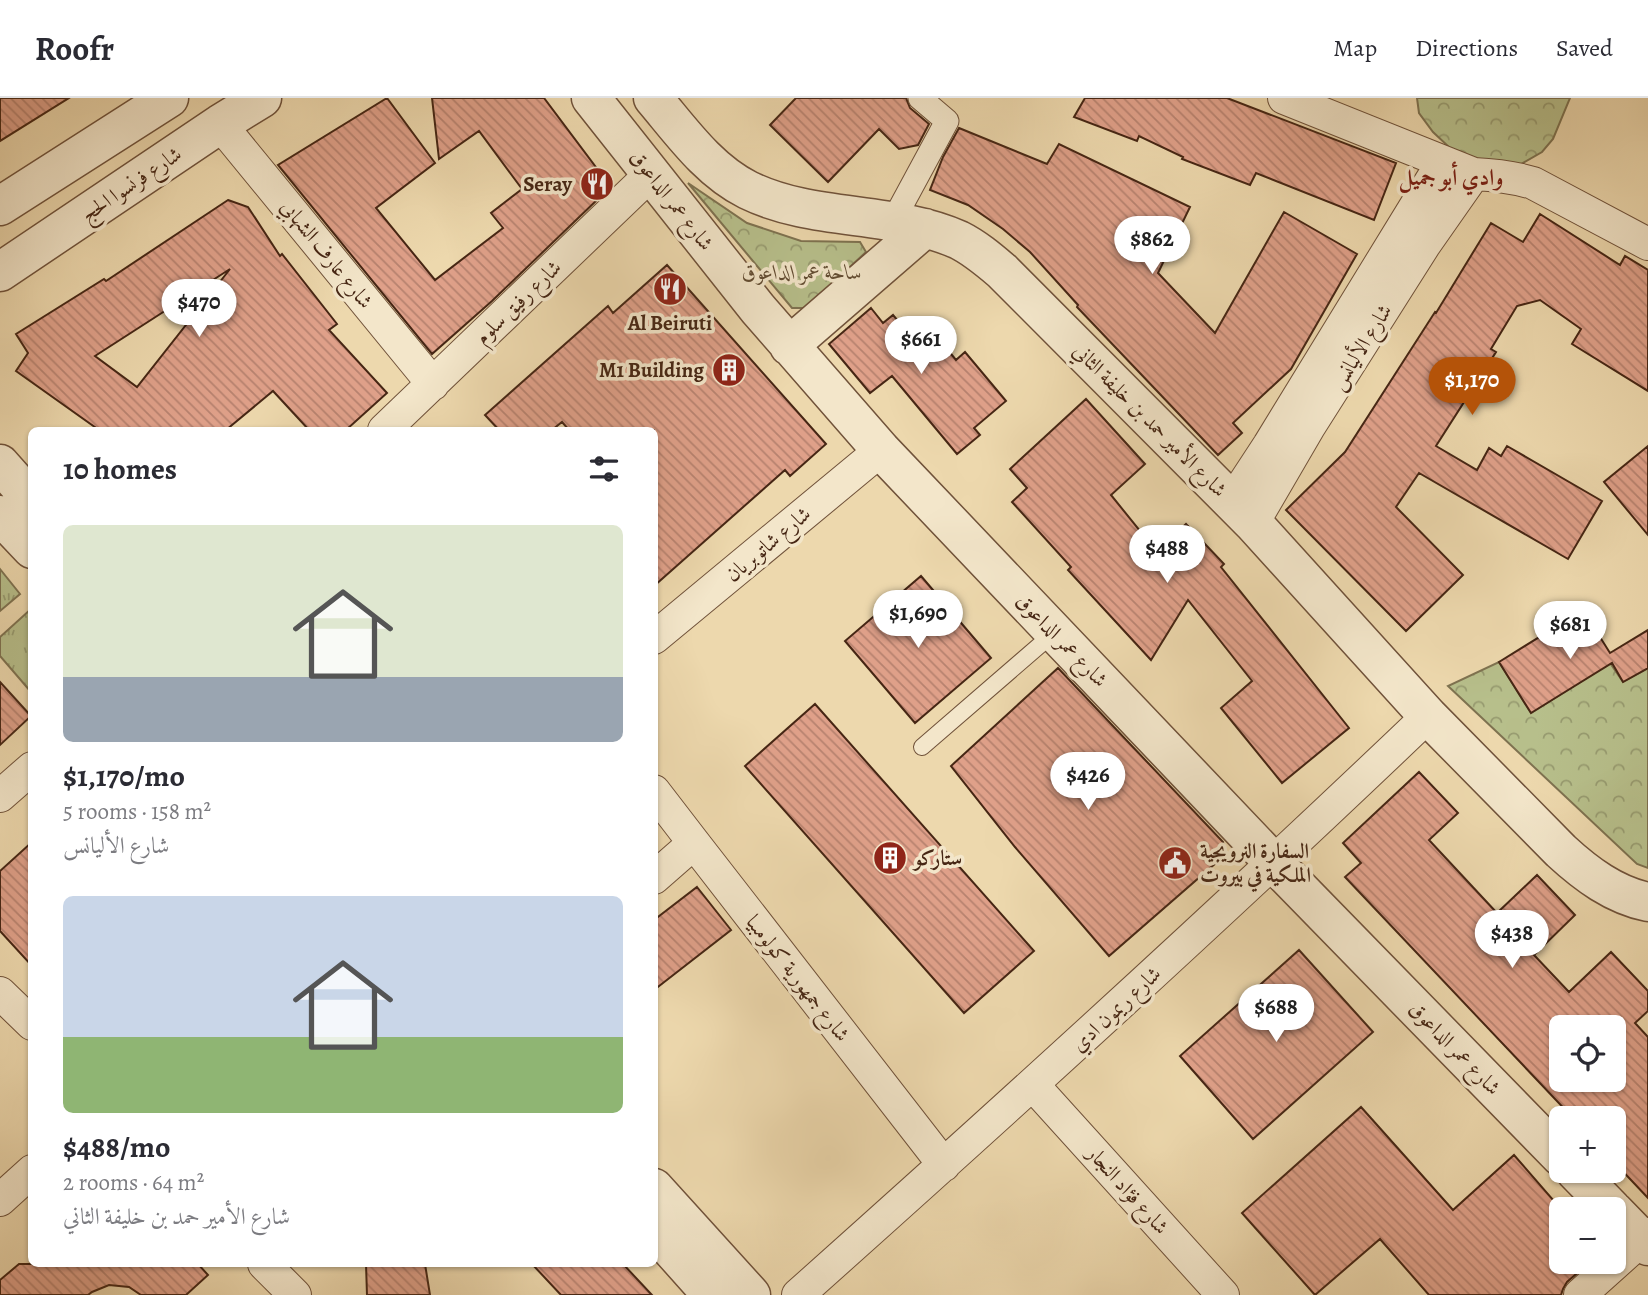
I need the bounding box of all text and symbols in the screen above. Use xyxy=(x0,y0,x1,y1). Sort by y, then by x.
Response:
text: Roofr xyxy=(35,26,114,71)
text: Map xyxy=(1333,32,1377,64)
text: Directions xyxy=(1415,32,1518,64)
text: Saved xyxy=(1556,32,1613,64)
street label: شارع فرنسوا الحج xyxy=(75,140,190,232)
street label: شارع عمر الداعوق xyxy=(621,144,720,259)
district label: وادي أبو جميل xyxy=(1398,161,1504,196)
restaurant icon: Seray xyxy=(578,165,616,203)
place label: Seray xyxy=(523,170,573,198)
street label: شارع عارف الشهابي xyxy=(271,194,380,317)
pin: $862 xyxy=(1111,216,1193,276)
text: $862 xyxy=(1130,223,1174,254)
street label: شارع رفيق سلوم xyxy=(468,253,570,353)
park label: ساحة عمر الداعوق xyxy=(742,258,862,286)
restaurant icon: Al Beiruti xyxy=(651,270,689,308)
pin: $470 xyxy=(158,280,240,339)
text: $470 xyxy=(178,286,220,317)
street label: شارع الأليانس xyxy=(1323,298,1402,398)
place label: Al Beiruti xyxy=(627,309,712,337)
pin: $661 xyxy=(880,316,962,376)
text: $661 xyxy=(901,323,941,354)
street label: شارع الأمير حمد بن خليفة الثاني xyxy=(1064,336,1234,506)
building icon: M1 Building xyxy=(710,351,748,389)
place label: M1 Building xyxy=(599,356,704,384)
pin: $1,170 xyxy=(1415,358,1529,417)
text: $1,170 xyxy=(1445,364,1499,395)
text: 10 homes xyxy=(63,449,177,489)
icon: filters xyxy=(585,450,623,488)
street label: شارع شاتوبريان xyxy=(719,500,819,591)
pin: $488 xyxy=(1126,526,1208,585)
text: $488 xyxy=(1145,532,1189,563)
icon: home xyxy=(280,571,406,697)
street label: شارع عمر الداعوق xyxy=(1007,587,1114,696)
pin: $1,690 xyxy=(861,590,975,650)
text: $1,690 xyxy=(889,597,947,628)
pin: $681 xyxy=(1529,602,1611,661)
text: $681 xyxy=(1550,608,1590,639)
pin: $426 xyxy=(1047,752,1129,812)
text: $1,170/mo xyxy=(63,756,185,796)
text: $426 xyxy=(1066,759,1110,790)
text: 5 rooms · 158 m² xyxy=(63,796,211,827)
text: شارع الأليانس xyxy=(63,830,169,861)
place label: السفارة النرويجية الملكية في بيروت xyxy=(1200,837,1311,893)
building icon: ستاركو xyxy=(871,839,909,877)
place label: ستاركو xyxy=(912,844,962,872)
public building icon: السفارة النرويجية الملكية في بيروت xyxy=(1156,844,1194,882)
street label: شارع جمهورية كولومبيا xyxy=(737,909,856,1050)
pin: $438 xyxy=(1471,910,1553,970)
text: $438 xyxy=(1491,917,1533,948)
icon: home xyxy=(280,942,406,1068)
street label: شارع ريمون ادي xyxy=(1065,960,1170,1061)
pin: $688 xyxy=(1235,984,1317,1044)
text: $688 xyxy=(1254,991,1298,1022)
street label: شارع عمر الداعوق xyxy=(1400,995,1507,1104)
map controls xyxy=(1549,1015,1626,1274)
button: locate xyxy=(1549,1015,1626,1092)
button: + xyxy=(1549,1106,1626,1183)
text: $488/mo xyxy=(63,1127,170,1167)
street label: شارع فؤاد النجار xyxy=(1076,1138,1175,1243)
text: 2 rooms · 64 m² xyxy=(63,1167,204,1198)
button: − xyxy=(1549,1197,1626,1274)
text: شارع الأمير حمد بن خليفة الثاني xyxy=(63,1201,290,1232)

